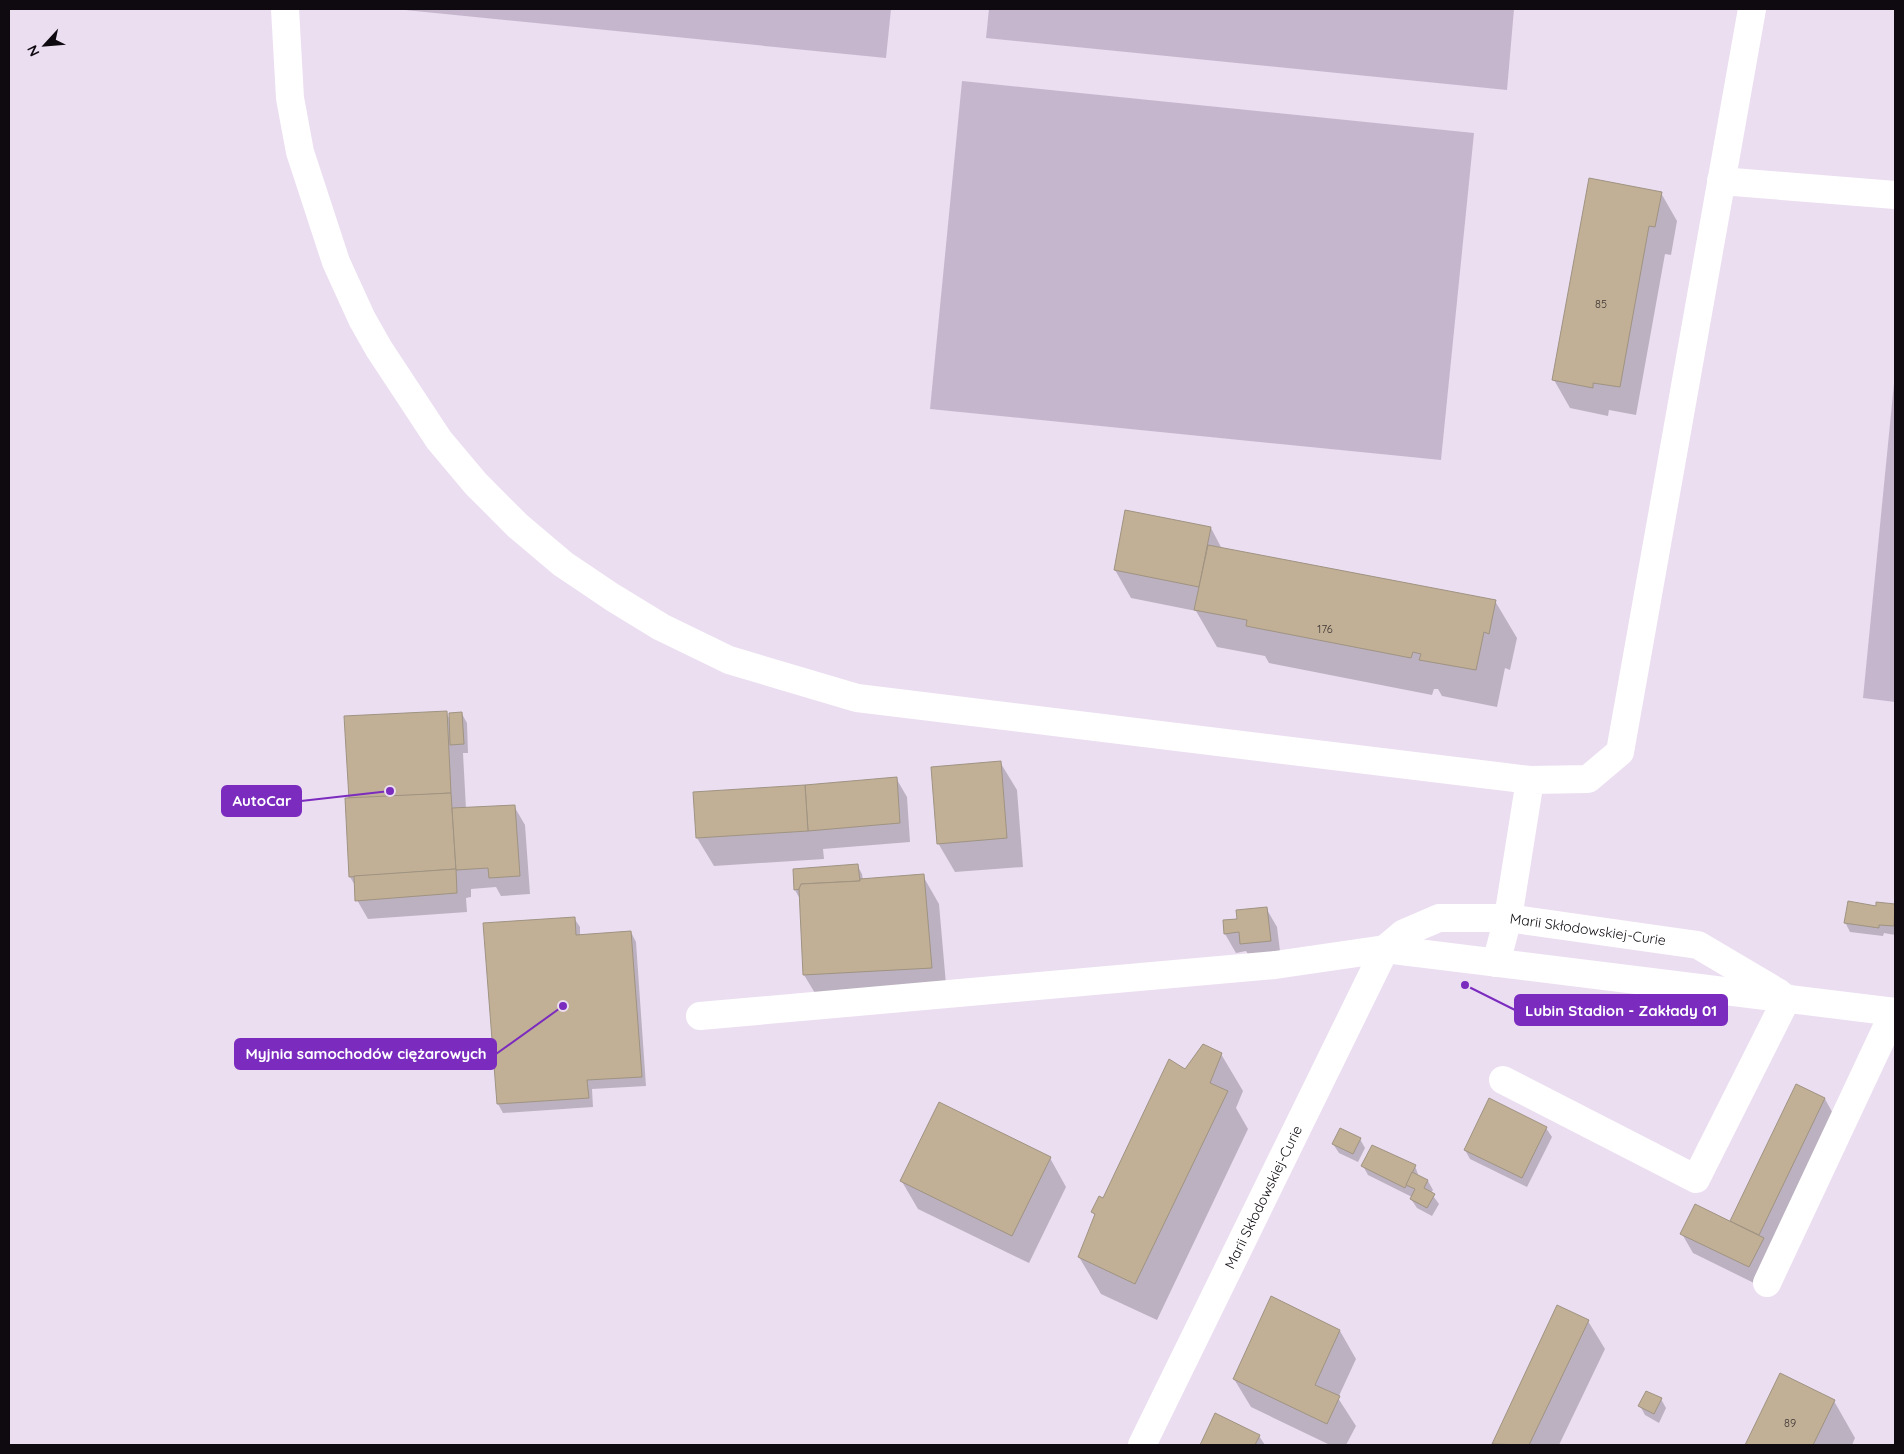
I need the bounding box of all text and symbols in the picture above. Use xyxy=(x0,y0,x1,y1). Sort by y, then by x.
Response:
north arrow xyxy=(20,20,70,70)
text: N xyxy=(23,42,44,59)
house number: 85 xyxy=(1595,297,1607,311)
house number: 176 xyxy=(1317,622,1333,636)
callout: AutoCar xyxy=(222,786,301,816)
text: AutoCar xyxy=(233,791,292,810)
street label: Marii Skłodowskiej-Curie xyxy=(1509,909,1667,949)
callout: Lubin Stadion - Zakłady 01 xyxy=(1515,995,1727,1025)
text: Lubin Stadion - Zakłady 01 xyxy=(1525,1001,1717,1020)
callout: Myjnia samochodów ciężarowych xyxy=(235,1039,496,1069)
text: Myjnia samochodów ciężarowych xyxy=(246,1044,486,1063)
street label: Marii Skłodowskiej-Curie xyxy=(1221,1122,1306,1272)
house number: 89 xyxy=(1784,1416,1796,1430)

